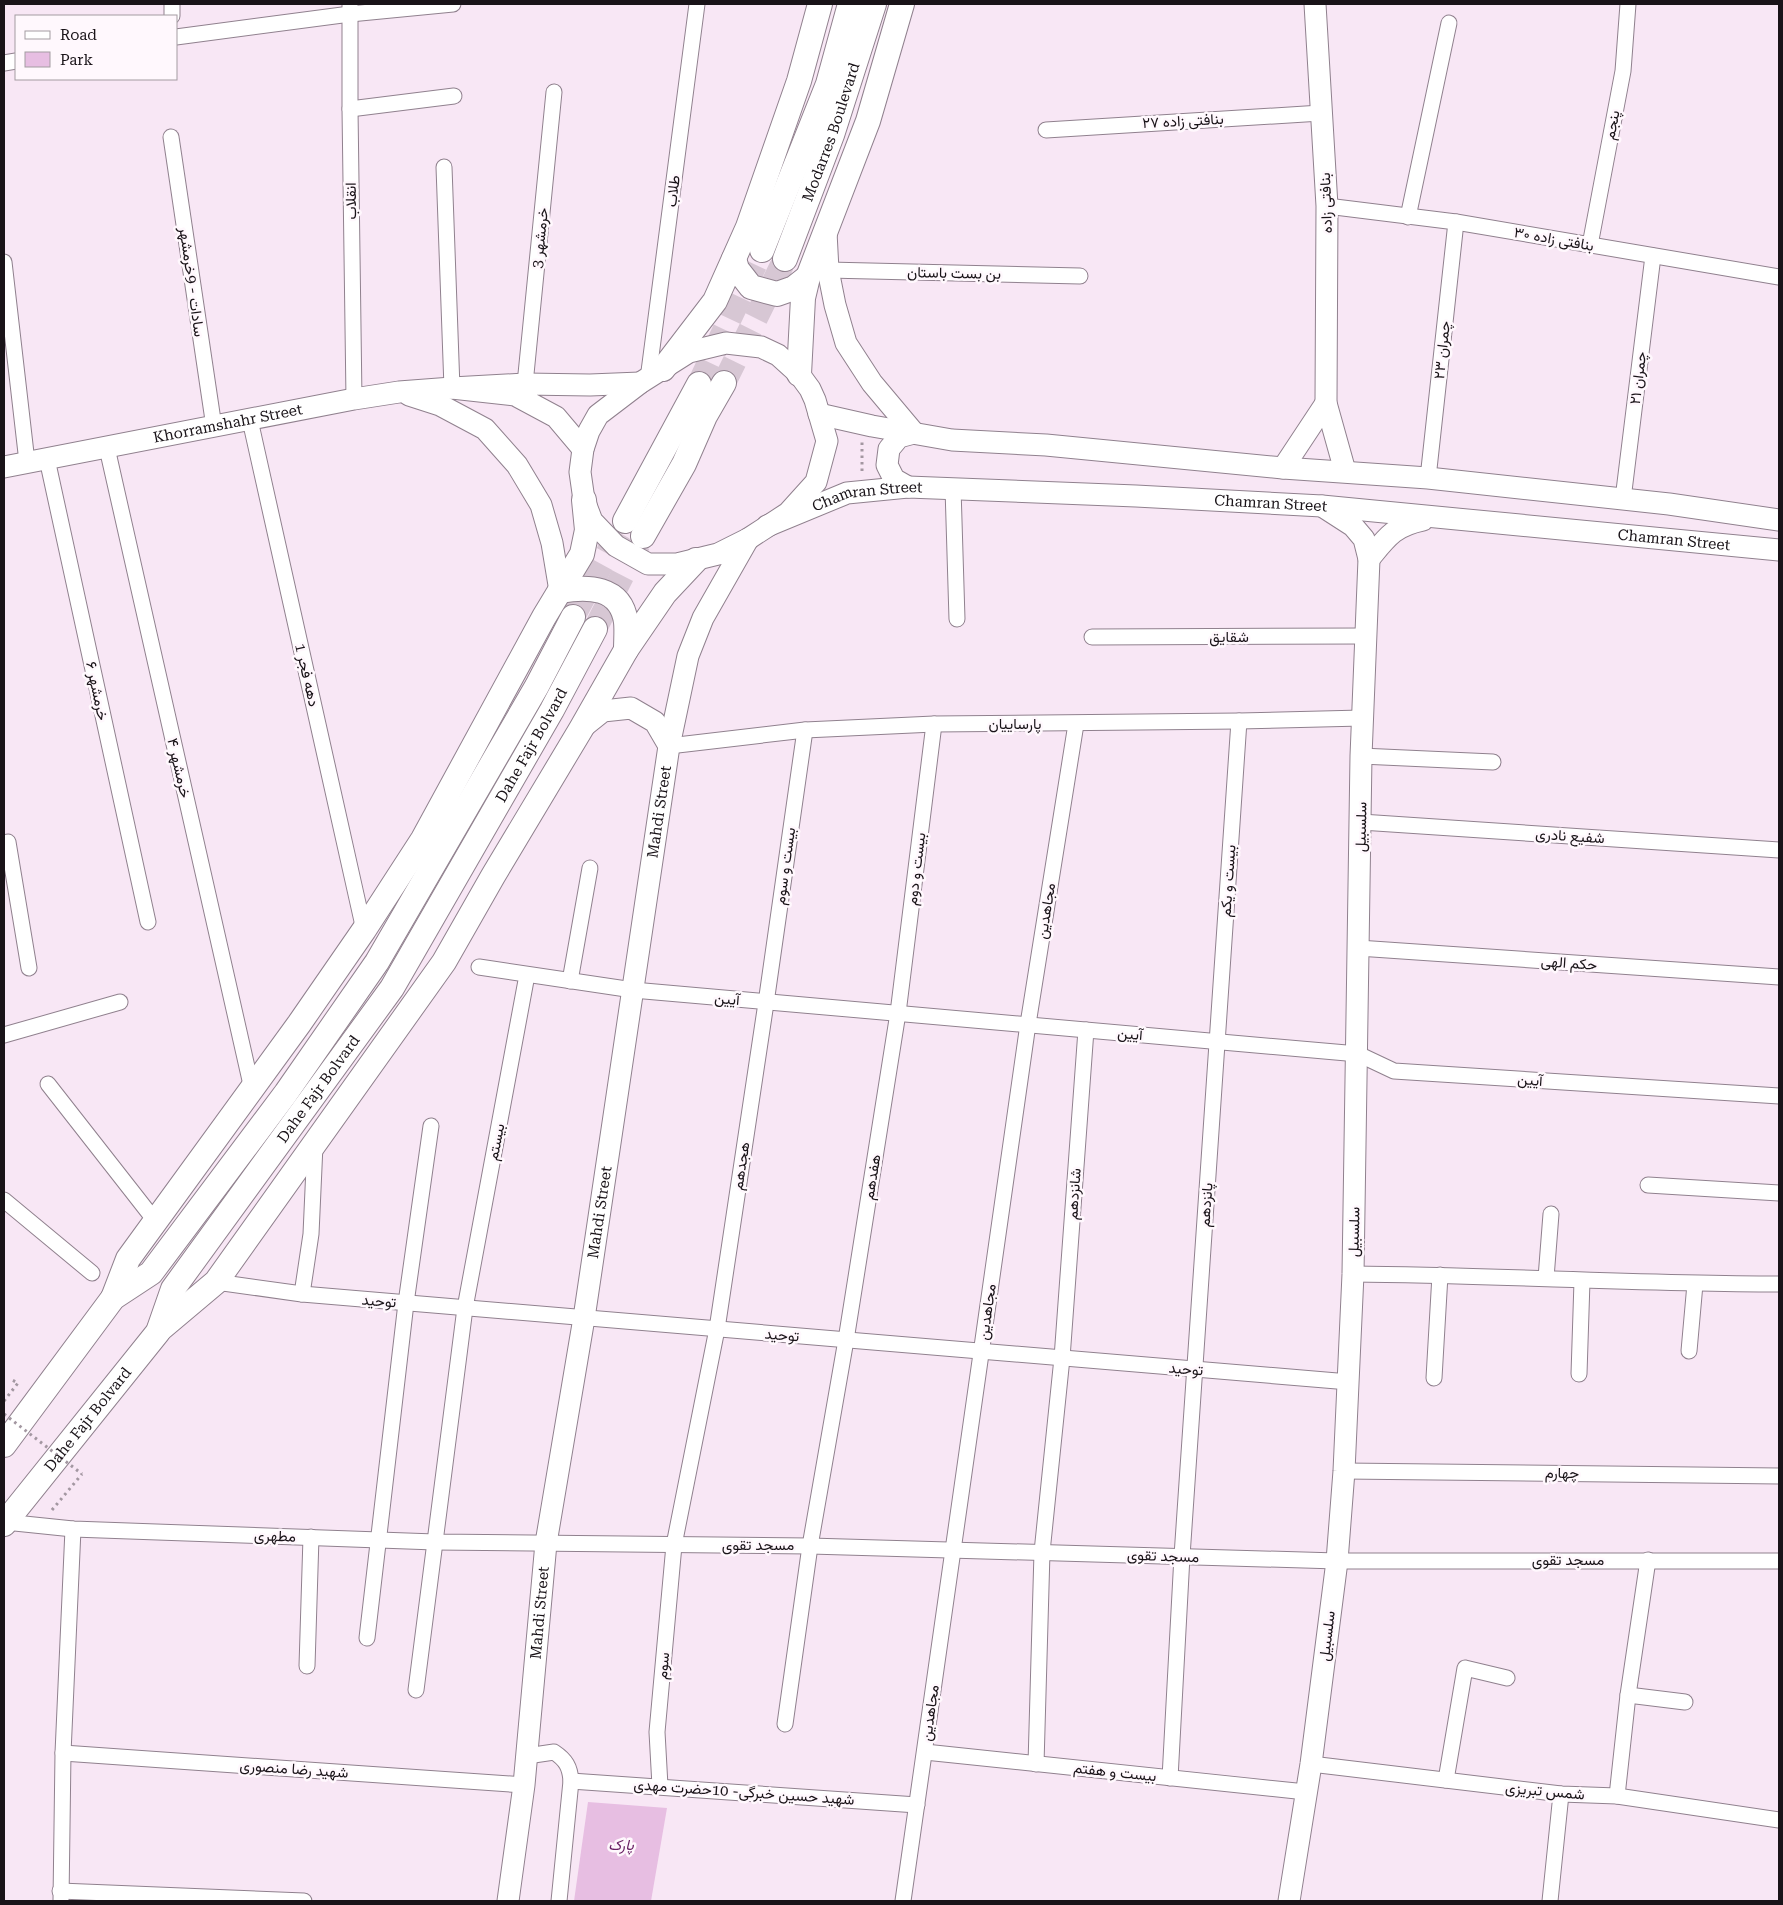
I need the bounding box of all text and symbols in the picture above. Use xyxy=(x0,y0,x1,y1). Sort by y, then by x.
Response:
legend xyxy=(15,15,178,80)
text: Road xyxy=(60,26,97,44)
text: Park xyxy=(60,51,94,69)
street label: Modarres Boulevard xyxy=(799,60,864,204)
street label: پنجم xyxy=(1600,109,1625,141)
street label: بنافتی زاده ۲۷ xyxy=(1142,110,1224,133)
street label: بنافتی زاده xyxy=(1316,172,1337,234)
street label: طلاب xyxy=(662,174,684,208)
street label: انقلاب xyxy=(342,182,360,220)
street label: خرمشهر 3 xyxy=(528,207,552,269)
street label: بنافتی زاده ۳۰ xyxy=(1512,223,1595,256)
street label: سادات - 9خرمشهر xyxy=(175,225,209,338)
street label: بن بست باستان xyxy=(907,263,1001,284)
street label: چمران ۲۳ xyxy=(1430,320,1455,380)
street label: چمران ۲۱ xyxy=(1626,351,1651,406)
street label: Khorramshahr Street xyxy=(152,400,304,447)
street label: Chamran Street xyxy=(809,478,923,515)
street label: Chamran Street xyxy=(1214,491,1328,515)
street label: Chamran Street xyxy=(1617,526,1732,554)
street label: شقایق xyxy=(1209,628,1249,647)
street label: دهه فجر 1 xyxy=(291,642,323,708)
street label: خرمشهر ۶ xyxy=(82,660,112,722)
street label: Dahe Fajr Bolvard xyxy=(492,685,571,805)
street label: پارساییان xyxy=(988,715,1042,734)
street label: خرمشهر ۴ xyxy=(163,736,195,800)
street label: Mahdi Street xyxy=(643,764,675,859)
street label: سلسبیل xyxy=(1352,801,1370,852)
street label: شفیع نادری xyxy=(1535,825,1605,849)
street label: بیست و سوم xyxy=(771,826,800,906)
street label: بیست و دوم xyxy=(903,831,930,907)
street label: بیست و یکم xyxy=(1216,844,1241,918)
street label: مجاهدین xyxy=(1033,882,1060,940)
street label: حکم الهی xyxy=(1540,952,1598,975)
street label: آیین xyxy=(713,989,742,1010)
street label: آیین xyxy=(1116,1024,1145,1045)
street label: Dahe Fajr Bolvard xyxy=(273,1031,364,1146)
street label: آیین xyxy=(1517,1070,1545,1091)
street label: بیستم xyxy=(484,1122,509,1162)
street label: هجدهم xyxy=(728,1141,755,1192)
street label: هفدهم xyxy=(860,1153,885,1201)
street label: Mahdi Street xyxy=(584,1165,616,1260)
street label: شانزدهم xyxy=(1063,1167,1086,1221)
street label: پانزدهم xyxy=(1195,1182,1218,1228)
street label: سلسبیل xyxy=(1345,1206,1363,1257)
street label: مجاهدین xyxy=(974,1283,1001,1341)
street label: توحید xyxy=(361,1291,397,1312)
street label: توحید xyxy=(764,1325,800,1346)
street label: توحید xyxy=(1168,1359,1204,1380)
street label: Dahe Fajr Bolvard xyxy=(41,1363,135,1475)
street label: چهارم xyxy=(1545,1464,1579,1483)
street label: مطهری xyxy=(254,1526,296,1547)
street label: مسجد تقوی xyxy=(722,1536,794,1555)
street label: مسجد تقوی xyxy=(1127,1546,1199,1567)
street label: مسجد تقوی xyxy=(1532,1551,1604,1570)
street label: Mahdi Street xyxy=(526,1565,553,1660)
street label: سلسبیل xyxy=(1315,1610,1339,1662)
street label: سوم xyxy=(653,1651,674,1681)
street label: مجاهدین xyxy=(917,1684,944,1742)
street label: شهید رضا منصوری xyxy=(239,1756,349,1783)
street label: بیست و هفتم xyxy=(1072,1759,1157,1786)
street label: شهید حسین خبرگی- 10حضرت مهدی xyxy=(633,1775,855,1810)
street label: شمس تبریزی xyxy=(1504,1779,1586,1804)
park label: پارک xyxy=(608,1836,634,1855)

